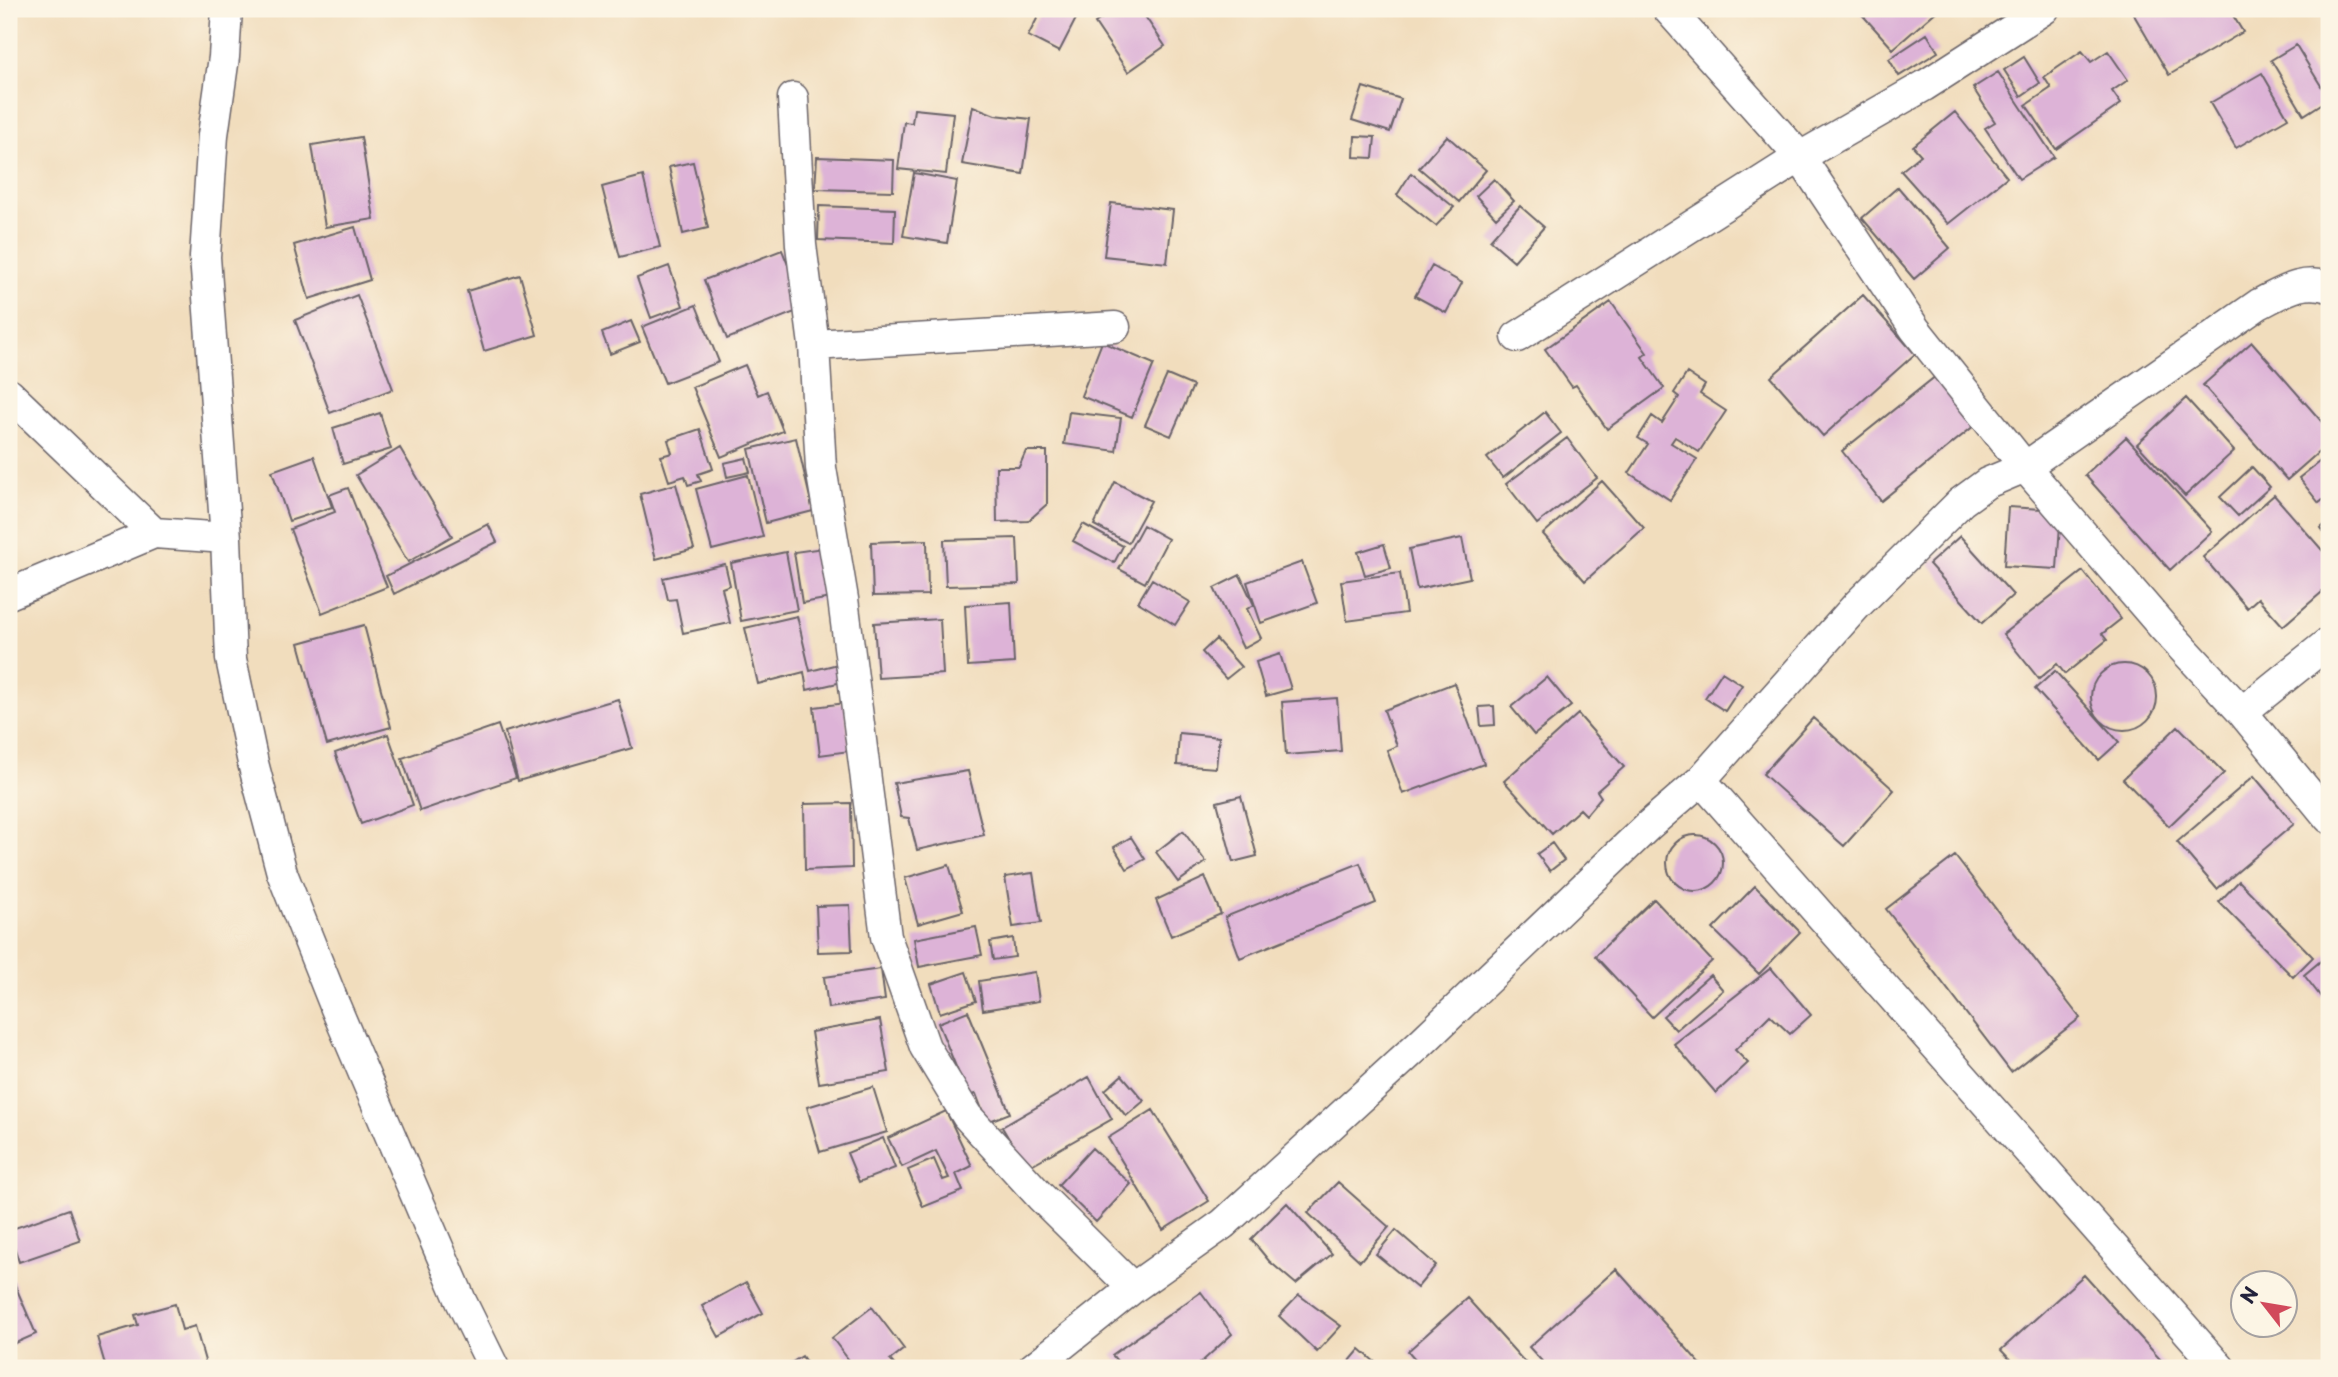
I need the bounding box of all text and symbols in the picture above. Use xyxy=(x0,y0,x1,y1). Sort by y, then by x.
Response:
north arrow xyxy=(2230,1268,2300,1338)
text: N xyxy=(2233,1281,2264,1308)

